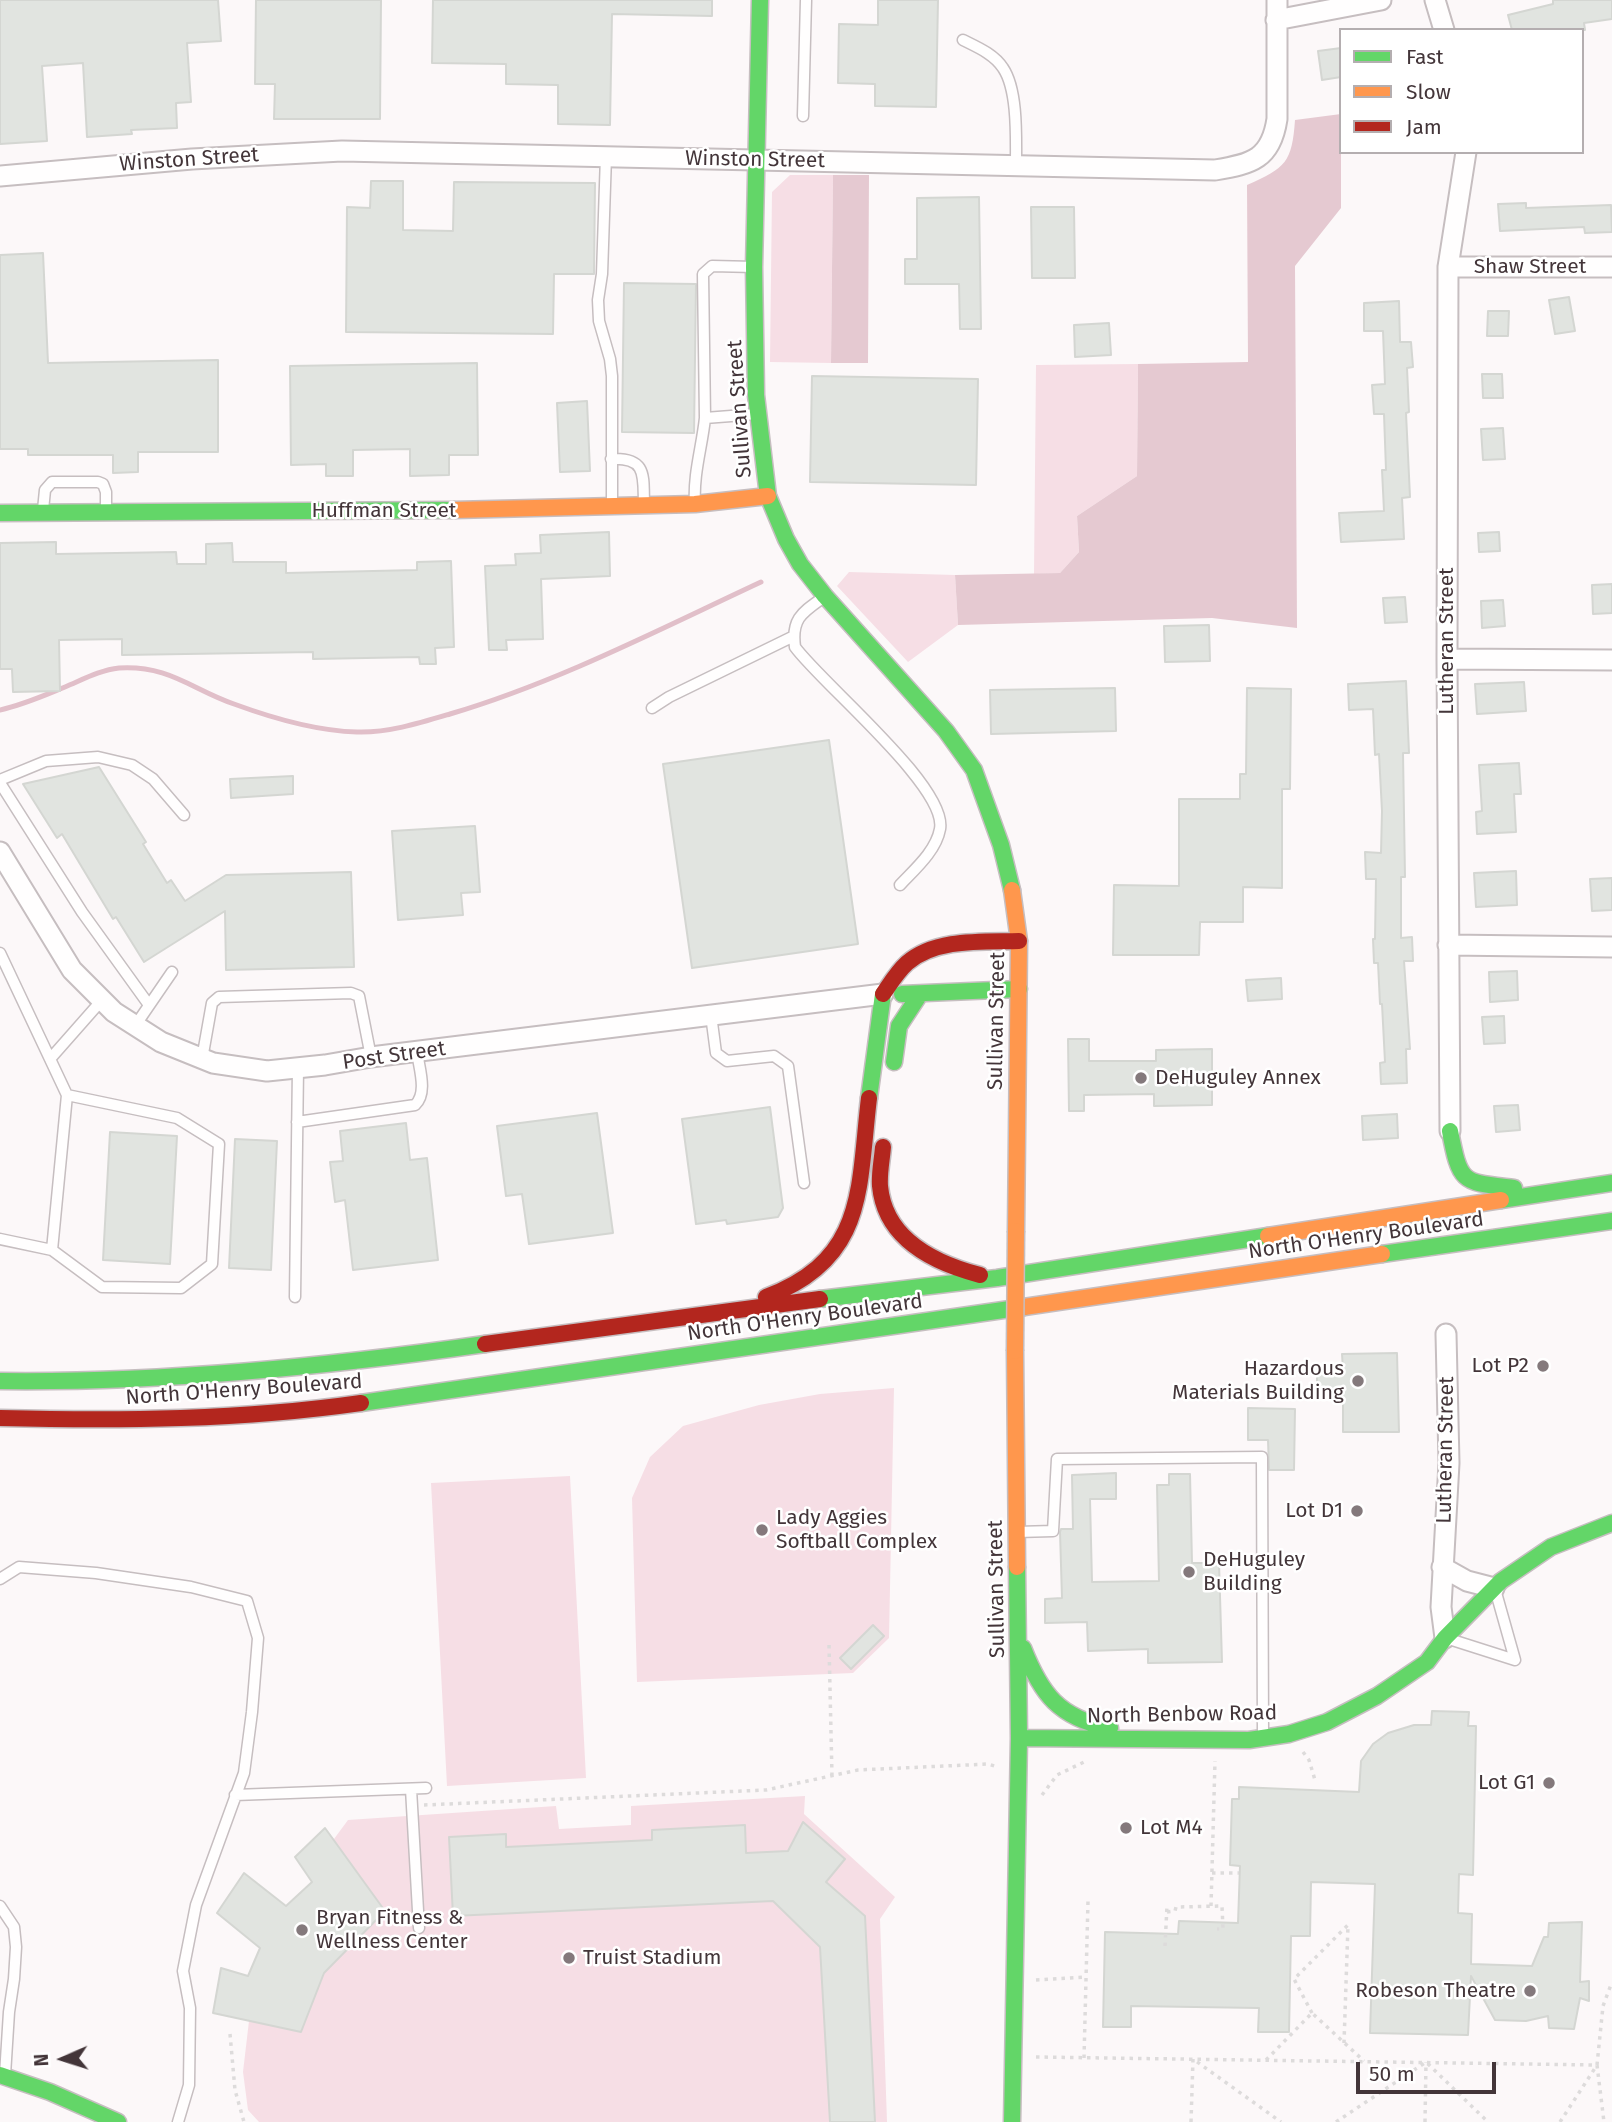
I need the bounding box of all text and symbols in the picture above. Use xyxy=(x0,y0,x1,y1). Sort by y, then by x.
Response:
legend xyxy=(1339,28,1584,154)
text: Fast xyxy=(1406,44,1444,70)
text: Slow xyxy=(1406,79,1451,105)
text: Jam xyxy=(1406,114,1442,140)
street label: Winston Street xyxy=(118,143,260,177)
street label: Winston Street xyxy=(685,146,825,174)
street label: Shaw Street xyxy=(1474,254,1586,280)
street label: Sullivan Street xyxy=(723,339,757,479)
street label: Huffman Street xyxy=(312,498,456,524)
street label: Lutheran Street xyxy=(1434,567,1460,715)
street label: Sullivan Street xyxy=(983,952,1011,1090)
street label: Post Street xyxy=(341,1036,447,1076)
place label: DeHuguley Annex xyxy=(1155,1065,1321,1091)
marker: DeHuguley Annex xyxy=(1133,1070,1149,1086)
street label: North O'Henry Boulevard xyxy=(1247,1207,1485,1265)
street label: North O'Henry Boulevard xyxy=(686,1289,924,1347)
place label: Lot P2 xyxy=(1472,1353,1529,1379)
place label: Hazardous Materials Building xyxy=(1172,1356,1344,1406)
marker: Lot P2 xyxy=(1535,1358,1551,1374)
street label: North O'Henry Boulevard xyxy=(125,1369,363,1411)
marker: Hazardous Materials Building xyxy=(1350,1373,1366,1389)
street label: Lutheran Street xyxy=(1432,1376,1460,1524)
place label: Lot D1 xyxy=(1285,1498,1343,1524)
marker: Lot D1 xyxy=(1349,1503,1365,1519)
place label: Lady Aggies Softball Complex xyxy=(776,1505,937,1555)
street label: Sullivan Street xyxy=(983,1520,1011,1658)
marker: Lady Aggies Softball Complex xyxy=(754,1522,770,1538)
place label: DeHuguley Building xyxy=(1203,1547,1305,1597)
marker: DeHuguley Building xyxy=(1181,1564,1197,1580)
street label: North Benbow Road xyxy=(1087,1701,1277,1729)
place label: Lot G1 xyxy=(1478,1770,1535,1796)
marker: Lot G1 xyxy=(1541,1775,1557,1791)
place label: Lot M4 xyxy=(1140,1815,1203,1841)
marker: Lot M4 xyxy=(1118,1820,1134,1836)
place label: Bryan Fitness & Wellness Center xyxy=(316,1905,468,1955)
marker: Bryan Fitness & Wellness Center xyxy=(294,1922,310,1938)
place label: Truist Stadium xyxy=(583,1945,721,1971)
marker: Truist Stadium xyxy=(561,1950,577,1966)
place label: Robeson Theatre xyxy=(1355,1978,1516,2004)
marker: Robeson Theatre xyxy=(1522,1983,1538,1999)
north arrow xyxy=(28,2024,98,2094)
scale bar xyxy=(1360,2048,1500,2092)
text: N xyxy=(30,2053,53,2067)
text: 50 m xyxy=(1369,2061,1415,2087)

